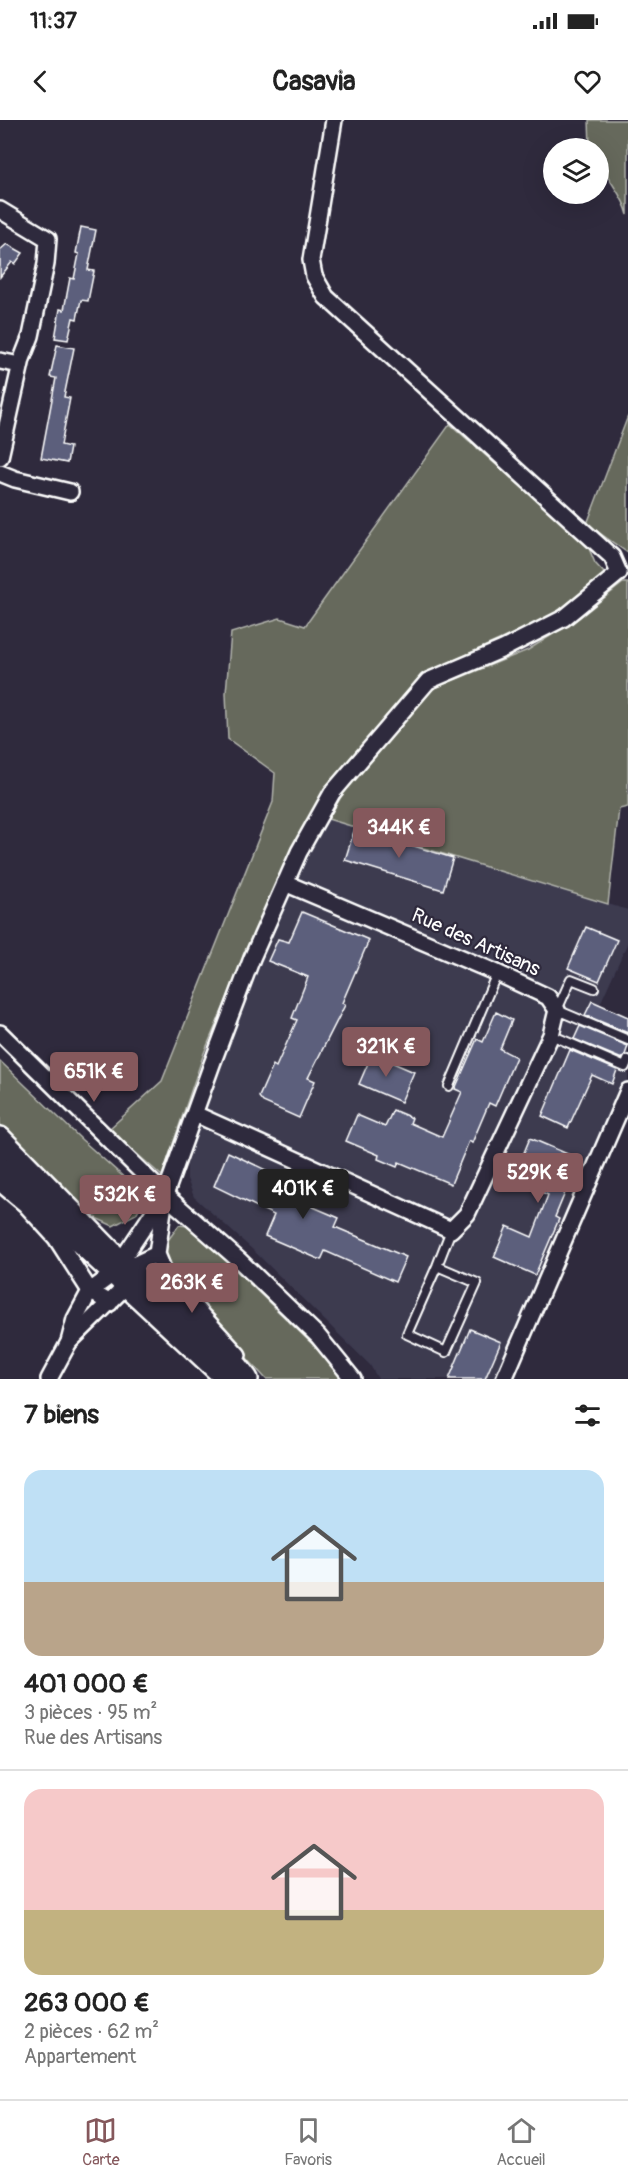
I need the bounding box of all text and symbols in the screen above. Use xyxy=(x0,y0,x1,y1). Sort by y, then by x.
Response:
text: 11:37 xyxy=(30,7,77,35)
icon: back xyxy=(24,65,57,98)
text: Casavia xyxy=(272,65,356,98)
icon: heart xyxy=(571,65,604,98)
map controls xyxy=(543,138,609,204)
button: layers xyxy=(543,138,609,204)
pin: 344K € xyxy=(350,808,448,859)
text: 344K € xyxy=(367,815,431,840)
street label: Rue des Artisans xyxy=(408,902,544,982)
pin: 321K € xyxy=(337,1027,435,1078)
text: 321K € xyxy=(356,1034,416,1059)
pin: 651K € xyxy=(45,1052,143,1103)
text: 651K € xyxy=(64,1059,124,1084)
pin: 529K € xyxy=(489,1153,587,1204)
text: 529K € xyxy=(507,1160,569,1185)
pin: 401K € xyxy=(254,1169,352,1220)
pin: 532K € xyxy=(76,1175,174,1226)
text: 401K € xyxy=(272,1176,334,1201)
text: 532K € xyxy=(94,1182,156,1207)
pin: 263K € xyxy=(143,1263,241,1314)
text: 263K € xyxy=(160,1270,224,1295)
text: 7 biens xyxy=(24,1399,99,1431)
icon: filters xyxy=(571,1399,604,1432)
icon: home xyxy=(260,1509,368,1617)
text: 401 000 € xyxy=(24,1668,149,1700)
text: 3 pièces · 95 m² xyxy=(24,1700,157,1725)
text: Rue des Artisans xyxy=(24,1725,162,1750)
icon: home xyxy=(260,1828,368,1936)
text: 263 000 € xyxy=(24,1987,150,2019)
text: 2 pièces · 62 m² xyxy=(24,2019,159,2044)
text: Appartement xyxy=(24,2044,136,2069)
tab: Carte xyxy=(82,2114,120,2170)
tab: Favoris xyxy=(284,2114,332,2170)
tab: Accueil xyxy=(496,2114,546,2170)

